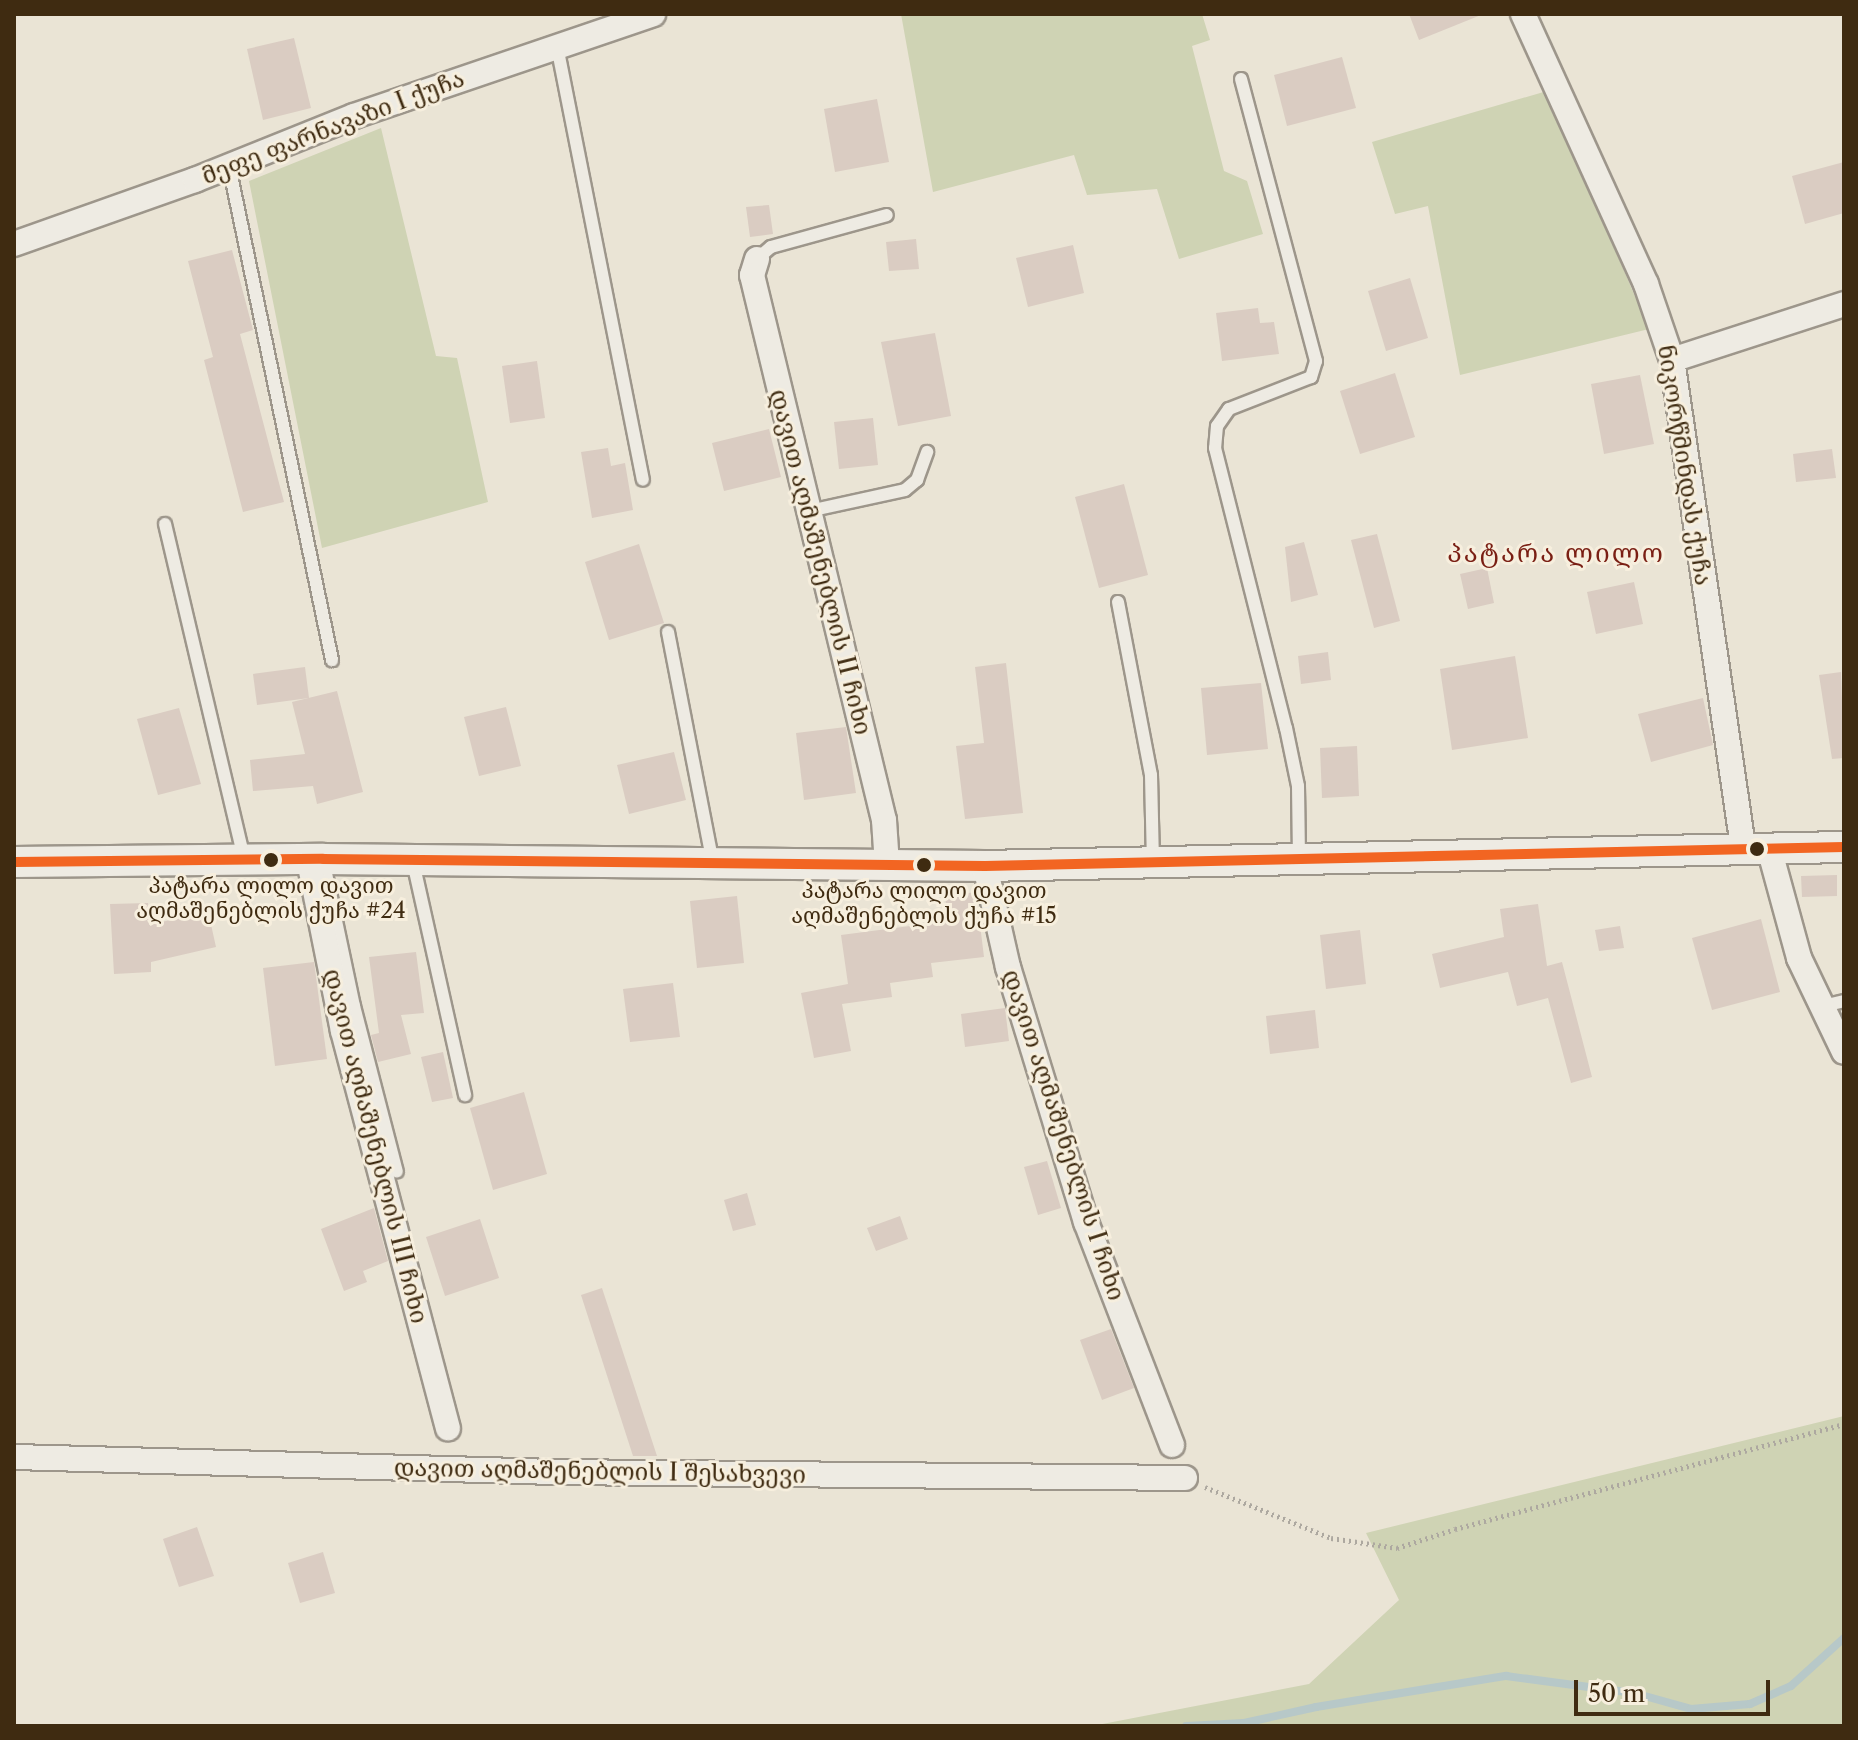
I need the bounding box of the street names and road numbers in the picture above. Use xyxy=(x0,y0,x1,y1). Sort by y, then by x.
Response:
street label: მეფე ფარნავაზი I ქუჩა xyxy=(198,64,468,190)
street label: ნიკორწმინდას ქუჩა xyxy=(1652,343,1718,587)
street label: დავით აღმაშენებლის II ჩიხი xyxy=(764,386,878,738)
street label: დავით აღმაშენებლის III ჩიხი xyxy=(318,966,434,1326)
street label: დავით აღმაშენებლის I ჩიხი xyxy=(997,966,1131,1304)
street label: დავით აღმაშენებლის I შესახვევი xyxy=(394,1453,806,1489)

